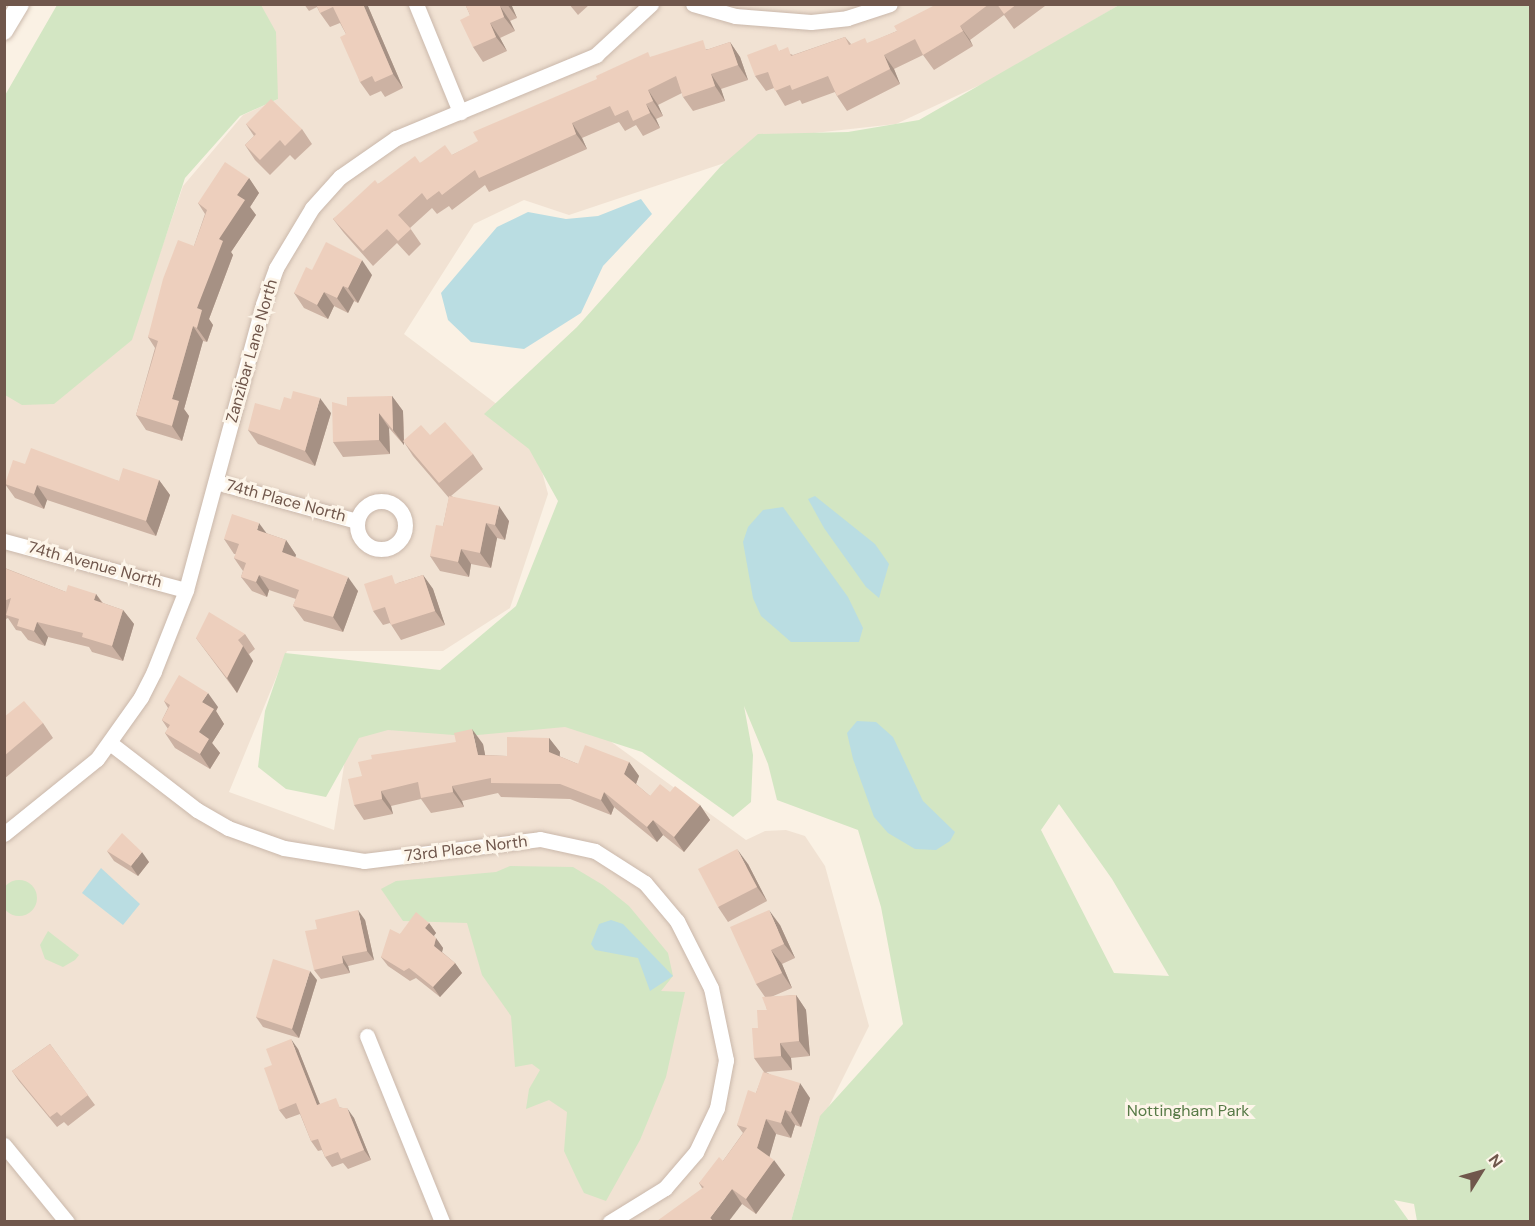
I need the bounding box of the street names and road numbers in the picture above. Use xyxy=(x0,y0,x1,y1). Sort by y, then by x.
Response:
street label: Zanzibar Lane North xyxy=(222,277,282,425)
street label: 74th Place North xyxy=(224,476,348,526)
street label: 74th Avenue North xyxy=(26,538,164,592)
street label: 73rd Place North xyxy=(404,832,528,866)

